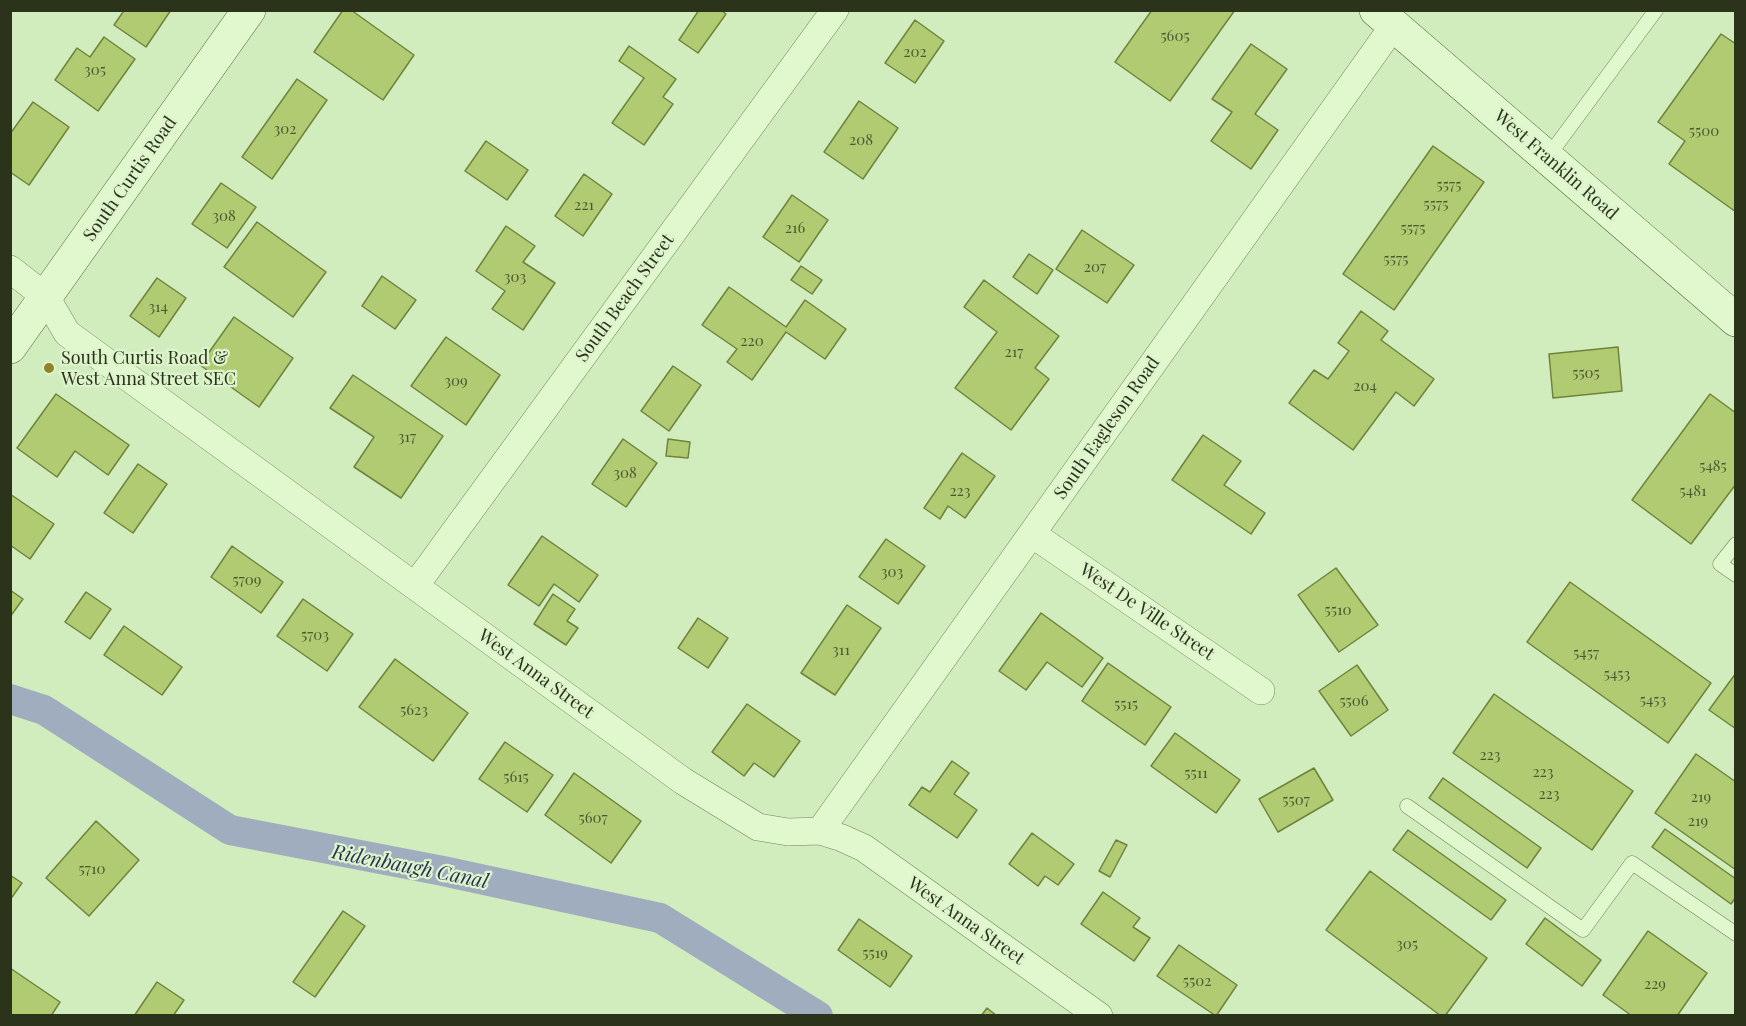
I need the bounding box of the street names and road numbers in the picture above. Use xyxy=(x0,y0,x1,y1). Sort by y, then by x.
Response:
street label: West Franklin Road xyxy=(1490,105,1622,225)
street label: South Curtis Road xyxy=(79,112,181,246)
street label: South Beach Street xyxy=(571,230,679,366)
street label: South Eagleson Road xyxy=(1050,353,1164,503)
street label: West De Ville Street xyxy=(1076,559,1218,665)
street label: West Anna Street xyxy=(474,625,598,723)
street label: West Anna Street xyxy=(903,873,1029,969)

